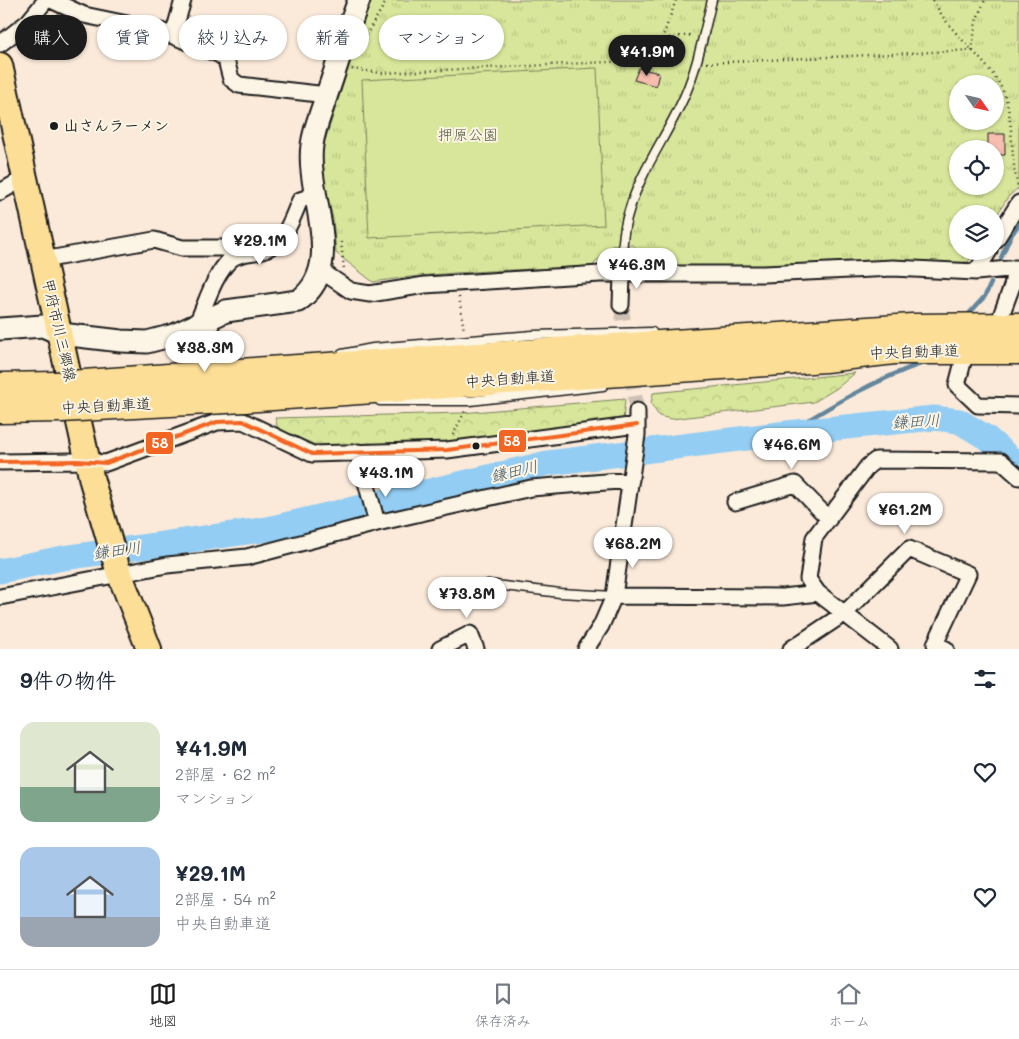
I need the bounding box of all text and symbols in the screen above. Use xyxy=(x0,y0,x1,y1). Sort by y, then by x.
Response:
chip: 購入 xyxy=(15,15,87,60)
chip: 賃貸 xyxy=(97,15,169,60)
chip: 絞り込み xyxy=(179,15,287,60)
chip: 新着 xyxy=(297,15,369,60)
chip: マンション xyxy=(379,15,504,60)
pin: ¥41.9M xyxy=(606,34,688,77)
text: ¥41.9M xyxy=(619,40,675,61)
north arrow xyxy=(949,75,1004,130)
map controls xyxy=(949,75,1004,260)
place label: 山さんラーメン xyxy=(64,115,169,135)
marker: 山さんラーメン xyxy=(48,120,60,132)
park label: 押原公園 xyxy=(438,124,498,144)
button: locate xyxy=(949,140,1004,195)
button: layers xyxy=(949,205,1004,260)
pin: ¥29.1M xyxy=(219,224,301,266)
text: ¥29.1M xyxy=(233,229,287,250)
pin: ¥46.3M xyxy=(596,248,678,290)
text: ¥46.3M xyxy=(608,253,666,274)
street label: 甲府市川三郷線 xyxy=(38,276,82,383)
pin: ¥38.3M xyxy=(164,330,246,373)
text: ¥38.3M xyxy=(176,336,234,357)
street label: 中央自動車道 xyxy=(869,339,959,363)
street label: 中央自動車道 xyxy=(464,365,556,391)
street label: 中央自動車道 xyxy=(60,393,151,417)
water label: 鎌田川 xyxy=(891,409,940,432)
pin: ¥46.6M xyxy=(751,428,833,470)
line badge: 58 xyxy=(498,429,527,453)
line badge: 58 xyxy=(145,431,174,455)
text: 58 xyxy=(504,431,521,450)
text: 58 xyxy=(152,433,169,452)
text: ¥46.6M xyxy=(763,433,821,454)
unlabelled marker xyxy=(471,441,481,451)
water label: 鎌田川 xyxy=(488,455,540,486)
pin: ¥43.1M xyxy=(345,456,427,498)
text: ¥43.1M xyxy=(358,461,414,482)
pin: ¥61.2M xyxy=(864,492,946,535)
text: ¥61.2M xyxy=(878,498,932,519)
pin: ¥68.2M xyxy=(592,526,674,569)
text: ¥68.2M xyxy=(605,532,661,553)
water label: 鎌田川 xyxy=(92,536,142,563)
pin: ¥73.8M xyxy=(426,576,508,619)
text: ¥73.8M xyxy=(439,582,495,603)
icon: filters xyxy=(971,665,999,693)
text: 9件の物件 xyxy=(20,666,117,693)
text: ¥41.9M xyxy=(175,734,247,761)
icon: home xyxy=(60,742,120,802)
icon: heart xyxy=(971,758,999,786)
text: 2部屋 · 62 m² xyxy=(175,763,276,784)
text: マンション xyxy=(175,787,254,808)
text: ¥29.1M xyxy=(175,859,246,886)
icon: home xyxy=(60,867,120,927)
icon: heart xyxy=(971,883,999,911)
text: 2部屋 · 54 m² xyxy=(175,888,276,909)
text: 中央自動車道 xyxy=(175,912,271,933)
tab: 地図 xyxy=(149,980,177,1030)
tab: 保存済み xyxy=(475,980,531,1030)
tab: ホーム xyxy=(829,980,870,1030)

